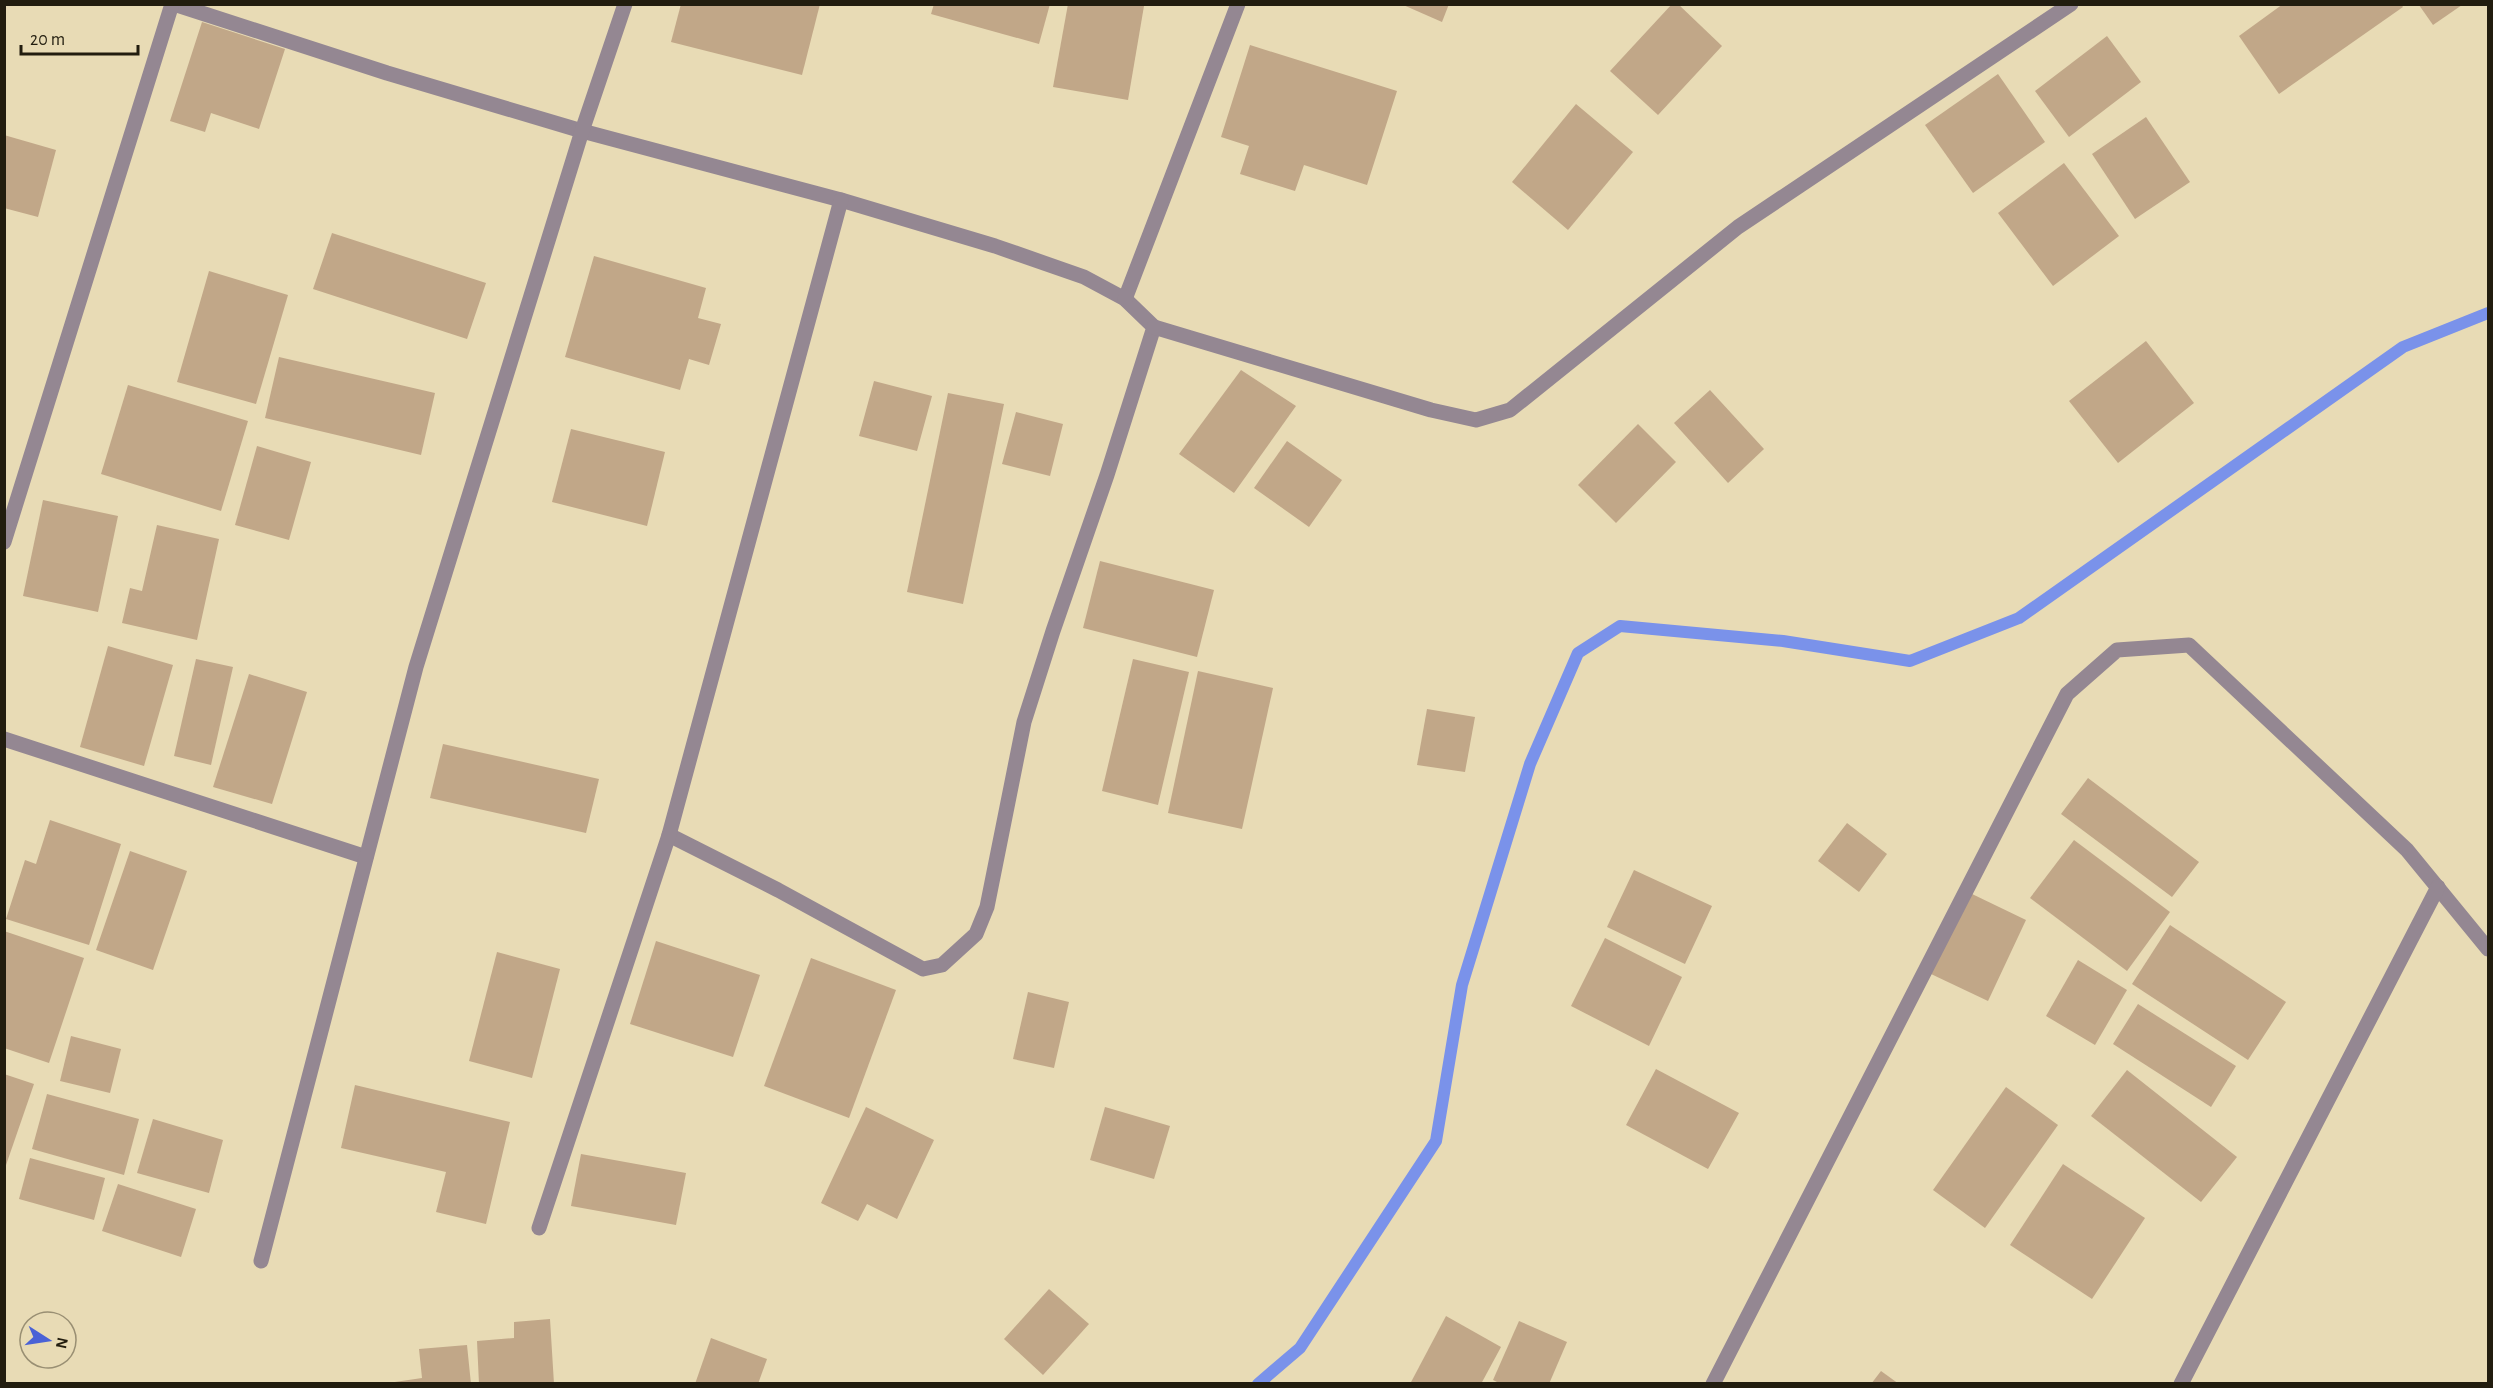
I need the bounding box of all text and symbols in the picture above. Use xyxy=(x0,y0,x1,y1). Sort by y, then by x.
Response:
scale bar xyxy=(21,18,138,56)
text: 20 m xyxy=(30,31,65,49)
north arrow xyxy=(18,1310,78,1370)
text: N xyxy=(53,1336,71,1350)

